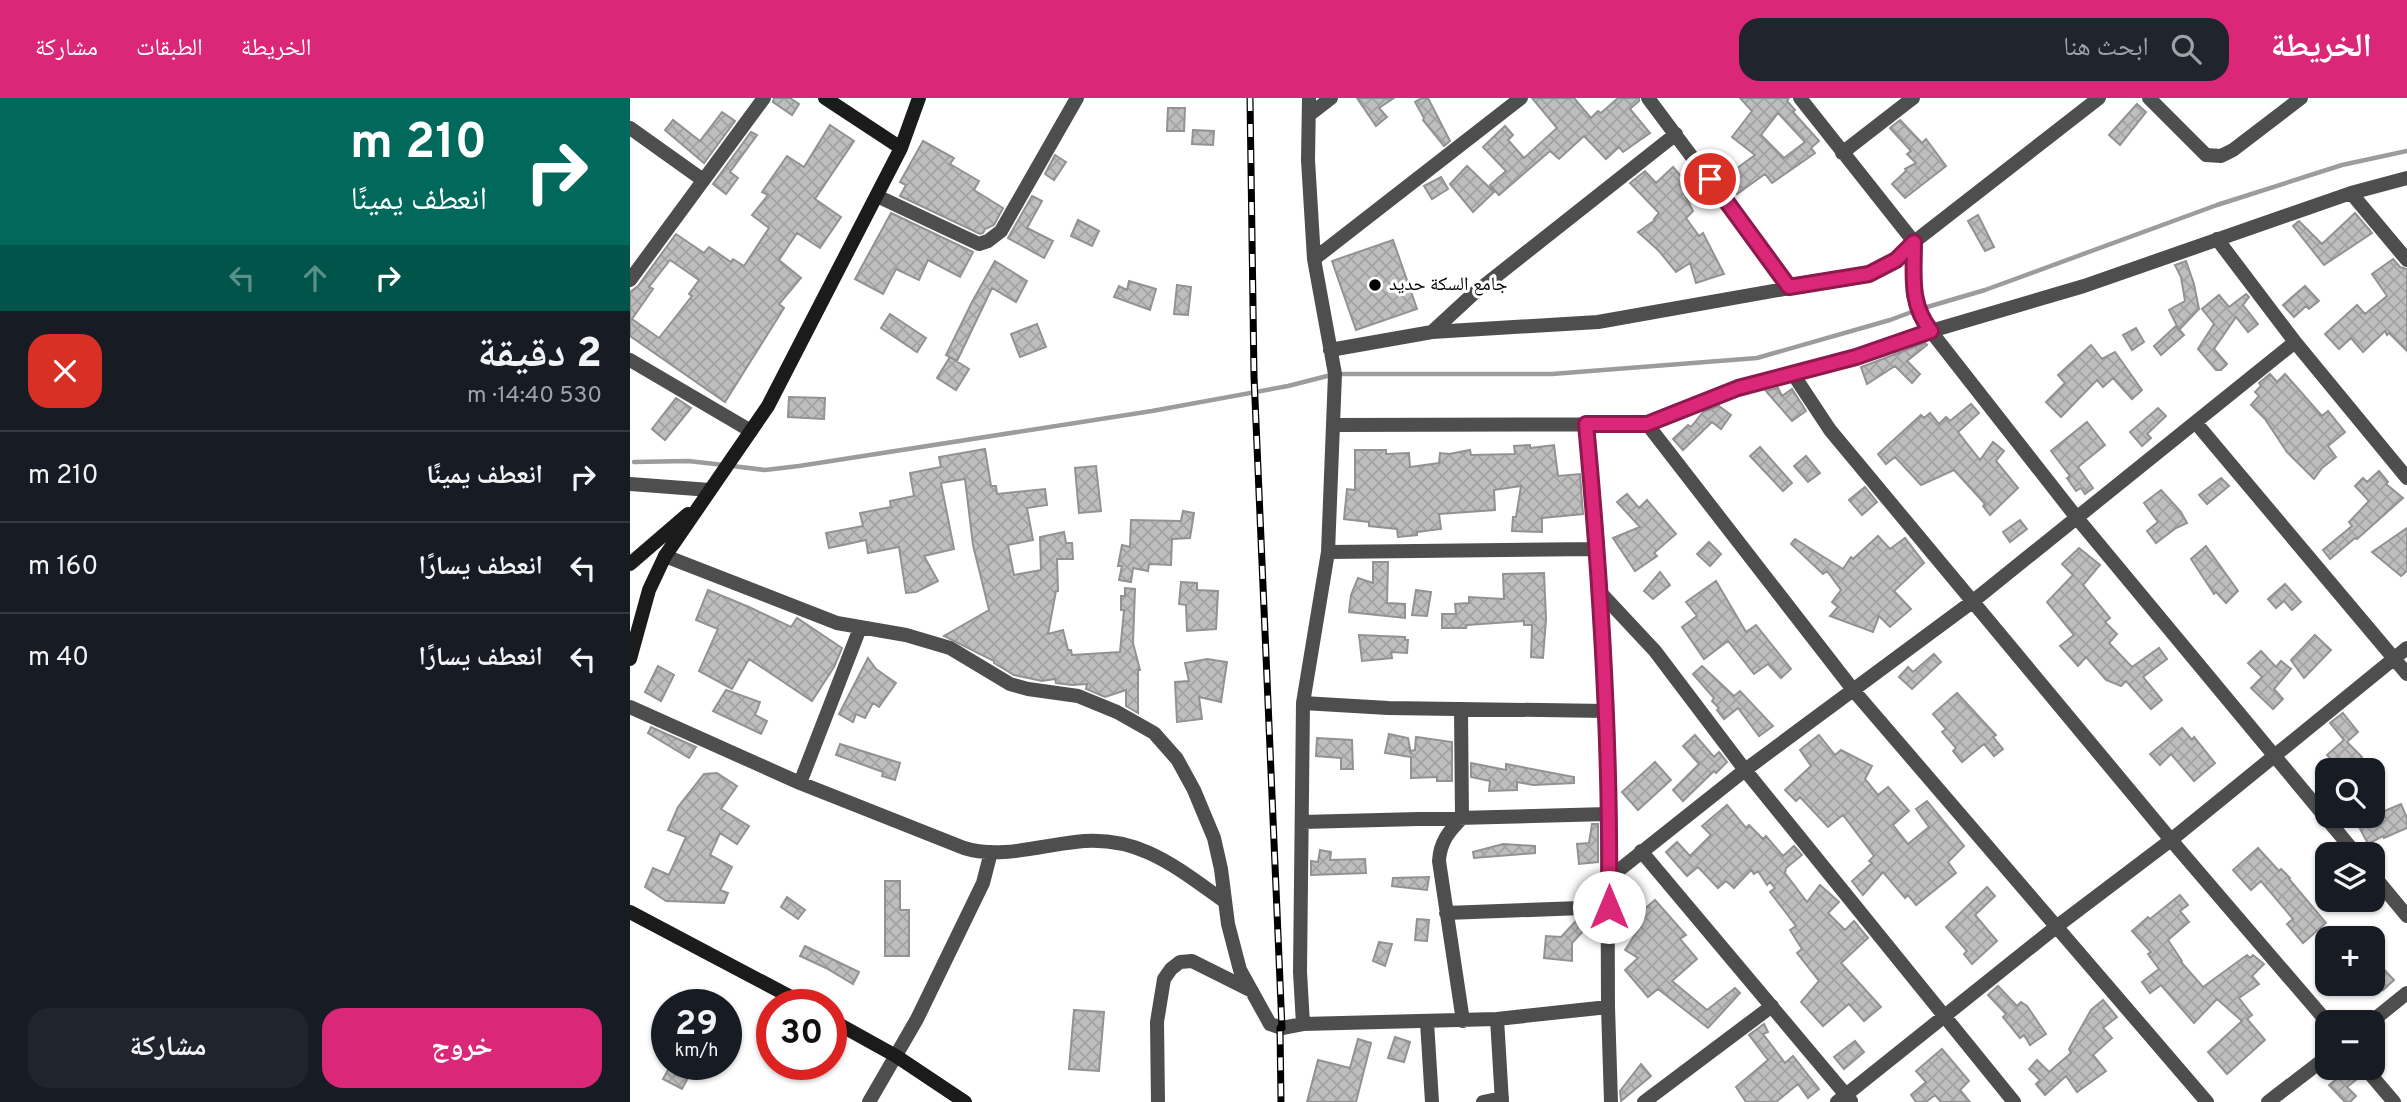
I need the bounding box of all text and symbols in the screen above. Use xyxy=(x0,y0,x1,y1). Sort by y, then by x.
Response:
search box xyxy=(1739,18,2229,81)
text: الخريطة xyxy=(2271,27,2372,69)
icon: search xyxy=(2167,30,2205,68)
text: ابحث هنا xyxy=(2063,32,2149,65)
text: مشاركة xyxy=(35,34,98,64)
text: الطبقات xyxy=(136,34,203,64)
text: الخريطة xyxy=(241,34,311,64)
text: 210 m xyxy=(350,114,487,176)
icon: right xyxy=(511,126,602,217)
pin xyxy=(1680,149,1740,209)
icon: arrive xyxy=(1691,160,1729,198)
text: انعطف يمينًا xyxy=(350,181,487,221)
icon: left xyxy=(223,259,261,297)
icon: ahead xyxy=(296,259,334,297)
icon: right xyxy=(369,259,407,297)
place label: جامع السكة حديد xyxy=(1389,273,1508,297)
marker: جامع السكة حديد xyxy=(1367,277,1383,293)
text: 2 دقيقة xyxy=(477,329,602,382)
button: close xyxy=(28,334,102,408)
text: 530 m · 14:40 xyxy=(467,382,602,411)
icon: right xyxy=(564,458,602,496)
text: 210 m xyxy=(28,460,98,493)
text: انعطف يمينًا xyxy=(426,460,543,493)
icon: left xyxy=(564,549,602,587)
text: 160 m xyxy=(28,551,98,584)
text: انعطف يسارًا xyxy=(419,551,543,584)
icon: left xyxy=(564,640,602,678)
text: 40 m xyxy=(28,642,89,675)
text: انعطف يسارًا xyxy=(419,642,543,675)
map controls xyxy=(2315,758,2385,1080)
button: search xyxy=(2315,758,2385,828)
button: layers xyxy=(2315,842,2385,912)
position arrow xyxy=(1572,870,1646,944)
button: + xyxy=(2315,926,2385,996)
speed limit sign: 30 xyxy=(756,989,847,1080)
text: 29 xyxy=(675,1003,718,1047)
button: مشاركة xyxy=(28,1008,308,1088)
button: خروج xyxy=(322,1008,602,1088)
button: − xyxy=(2315,1010,2385,1080)
text: km/h xyxy=(675,1040,718,1063)

